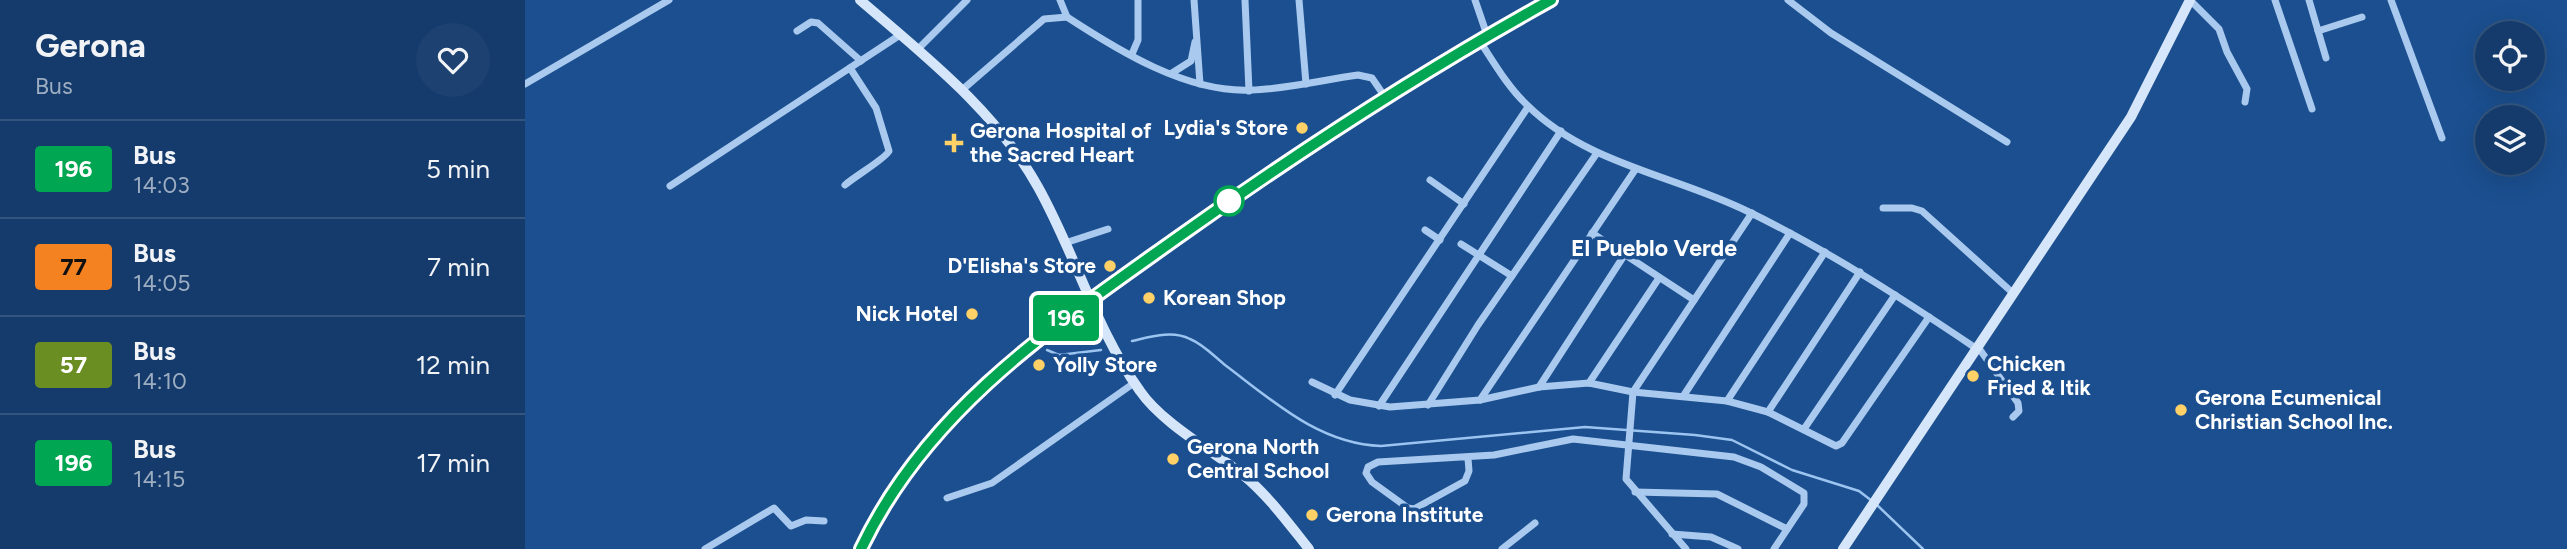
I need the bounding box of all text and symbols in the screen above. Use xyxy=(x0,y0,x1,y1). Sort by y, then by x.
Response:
map controls xyxy=(2475,21,2545,175)
button: locate xyxy=(2475,21,2545,91)
button: heart xyxy=(416,23,490,97)
text: Gerona xyxy=(35,26,146,65)
text: Bus xyxy=(35,72,73,100)
button: layers xyxy=(2475,105,2545,175)
place label: Lydia's Store xyxy=(1163,115,1288,140)
place label: Gerona Hospital of the Sacred Heart xyxy=(970,118,1152,167)
marker: Lydia's Store xyxy=(1294,120,1310,136)
marker: Gerona Hospital of the Sacred Heart xyxy=(944,133,964,153)
text: Bus xyxy=(133,139,176,171)
text: 5 min xyxy=(426,153,490,185)
text: 196 xyxy=(55,154,92,183)
text: 14:03 xyxy=(133,171,190,199)
unlabelled marker xyxy=(1214,186,1244,216)
district label: El Pueblo Verde xyxy=(1571,234,1737,262)
text: Bus xyxy=(133,237,176,269)
text: 7 min xyxy=(427,251,490,283)
text: 77 xyxy=(60,252,87,281)
place label: D'Elisha's Store xyxy=(947,253,1096,278)
marker: D'Elisha's Store xyxy=(1102,258,1118,274)
text: 14:05 xyxy=(133,269,191,297)
place label: Korean Shop xyxy=(1163,285,1286,310)
marker: Korean Shop xyxy=(1141,290,1157,306)
line badge: 196 xyxy=(1026,295,1106,341)
place label: Nick Hotel xyxy=(855,301,958,326)
text: 196 xyxy=(1047,303,1085,332)
marker: Nick Hotel xyxy=(964,306,980,322)
text: Bus xyxy=(133,335,176,367)
text: 12 min xyxy=(416,349,490,381)
text: 57 xyxy=(60,350,87,379)
place label: Chicken Fried & Itik xyxy=(1987,351,2092,400)
place label: Yolly Store xyxy=(1053,352,1158,377)
marker: Yolly Store xyxy=(1031,357,1047,373)
text: 14:10 xyxy=(133,367,187,395)
marker: Chicken Fried & Itik xyxy=(1965,368,1981,384)
place label: Gerona Ecumenical Christian School Inc. xyxy=(2195,385,2393,434)
marker: Gerona Ecumenical Christian School Inc. xyxy=(2173,402,2189,418)
text: Bus xyxy=(133,433,176,465)
place label: Gerona North Central School xyxy=(1187,434,1329,483)
text: 17 min xyxy=(416,447,490,479)
text: 196 xyxy=(55,448,92,477)
marker: Gerona North Central School xyxy=(1165,451,1181,467)
text: 14:15 xyxy=(133,465,185,493)
place label: Gerona Institute xyxy=(1326,502,1484,527)
marker: Gerona Institute xyxy=(1304,507,1320,523)

